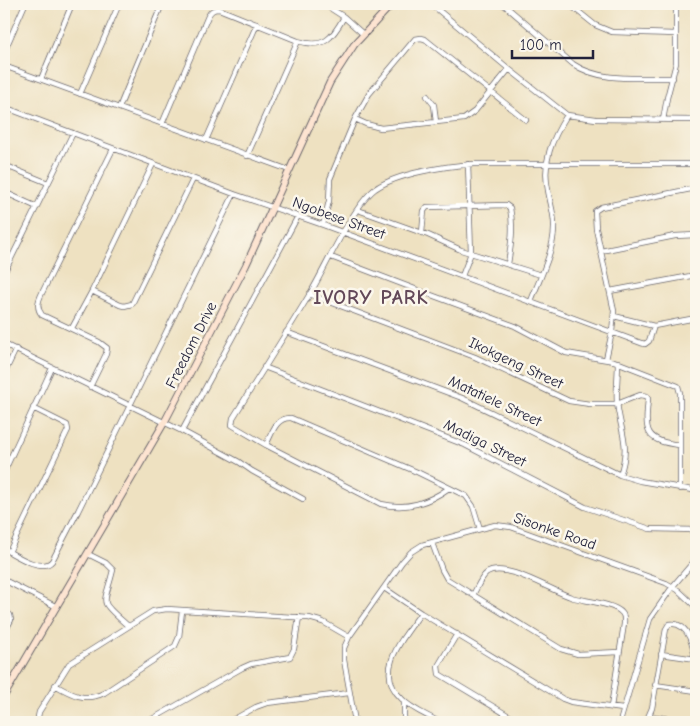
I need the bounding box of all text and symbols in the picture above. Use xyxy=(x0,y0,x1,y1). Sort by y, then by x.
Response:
scale bar xyxy=(512,28,594,60)
text: 100 m xyxy=(520,36,562,54)
street label: Ngobese Street xyxy=(290,193,389,243)
district label: IVORY PARK xyxy=(313,286,429,309)
street label: Freedom Drive xyxy=(161,298,221,391)
street label: Ikokgeng Street xyxy=(466,333,567,393)
street label: Matatiele Street xyxy=(446,372,545,431)
street label: Madiga Street xyxy=(441,415,530,471)
street label: Sisonke Road xyxy=(511,508,599,554)

